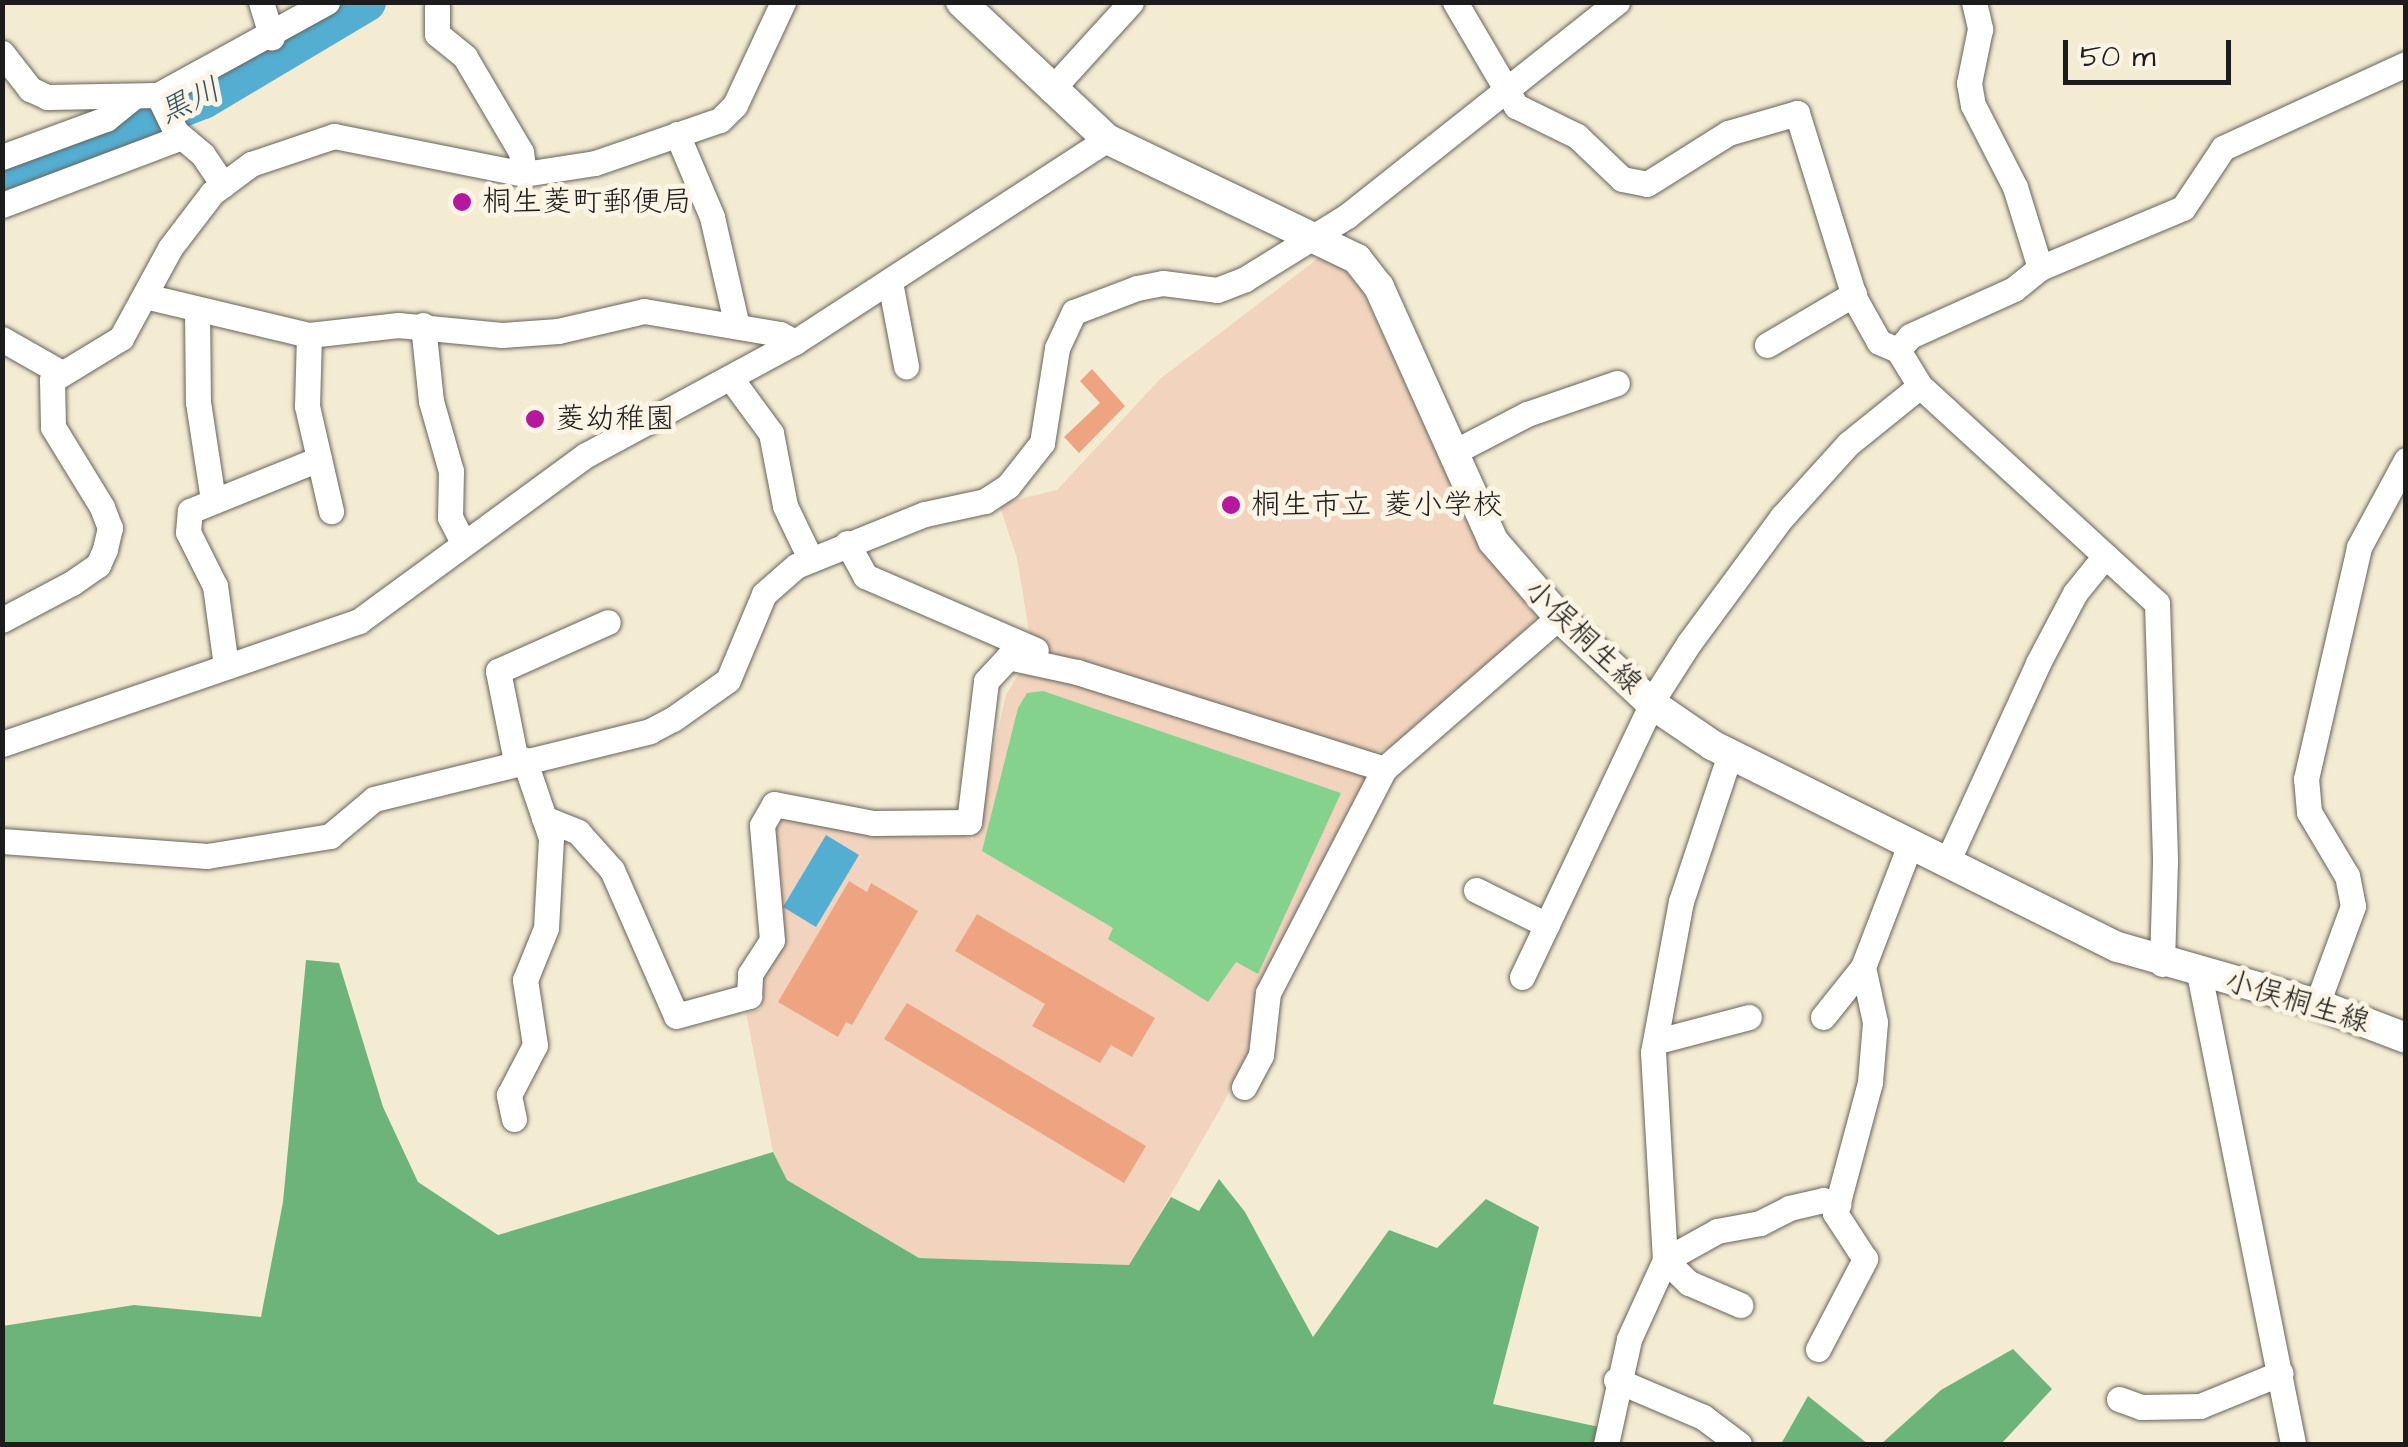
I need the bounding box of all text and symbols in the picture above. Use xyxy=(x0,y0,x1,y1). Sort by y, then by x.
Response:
scale bar xyxy=(2068,20,2236,82)
text: 50 m xyxy=(2080,36,2156,78)
water label: 黒川 xyxy=(153,71,227,133)
place label: 桐生菱町郵便局 xyxy=(482,184,692,220)
marker: 桐生菱町郵便局 xyxy=(451,191,473,213)
place label: 菱幼稚園 xyxy=(555,401,675,437)
marker: 菱幼稚園 xyxy=(524,408,546,430)
place label: 桐生市立 菱小学校 xyxy=(1251,487,1503,523)
marker: 桐生市立 菱小学校 xyxy=(1220,494,1242,516)
street label: 小俣桐生線 xyxy=(1517,572,1649,702)
street label: 小俣桐生線 xyxy=(2220,963,2374,1041)

